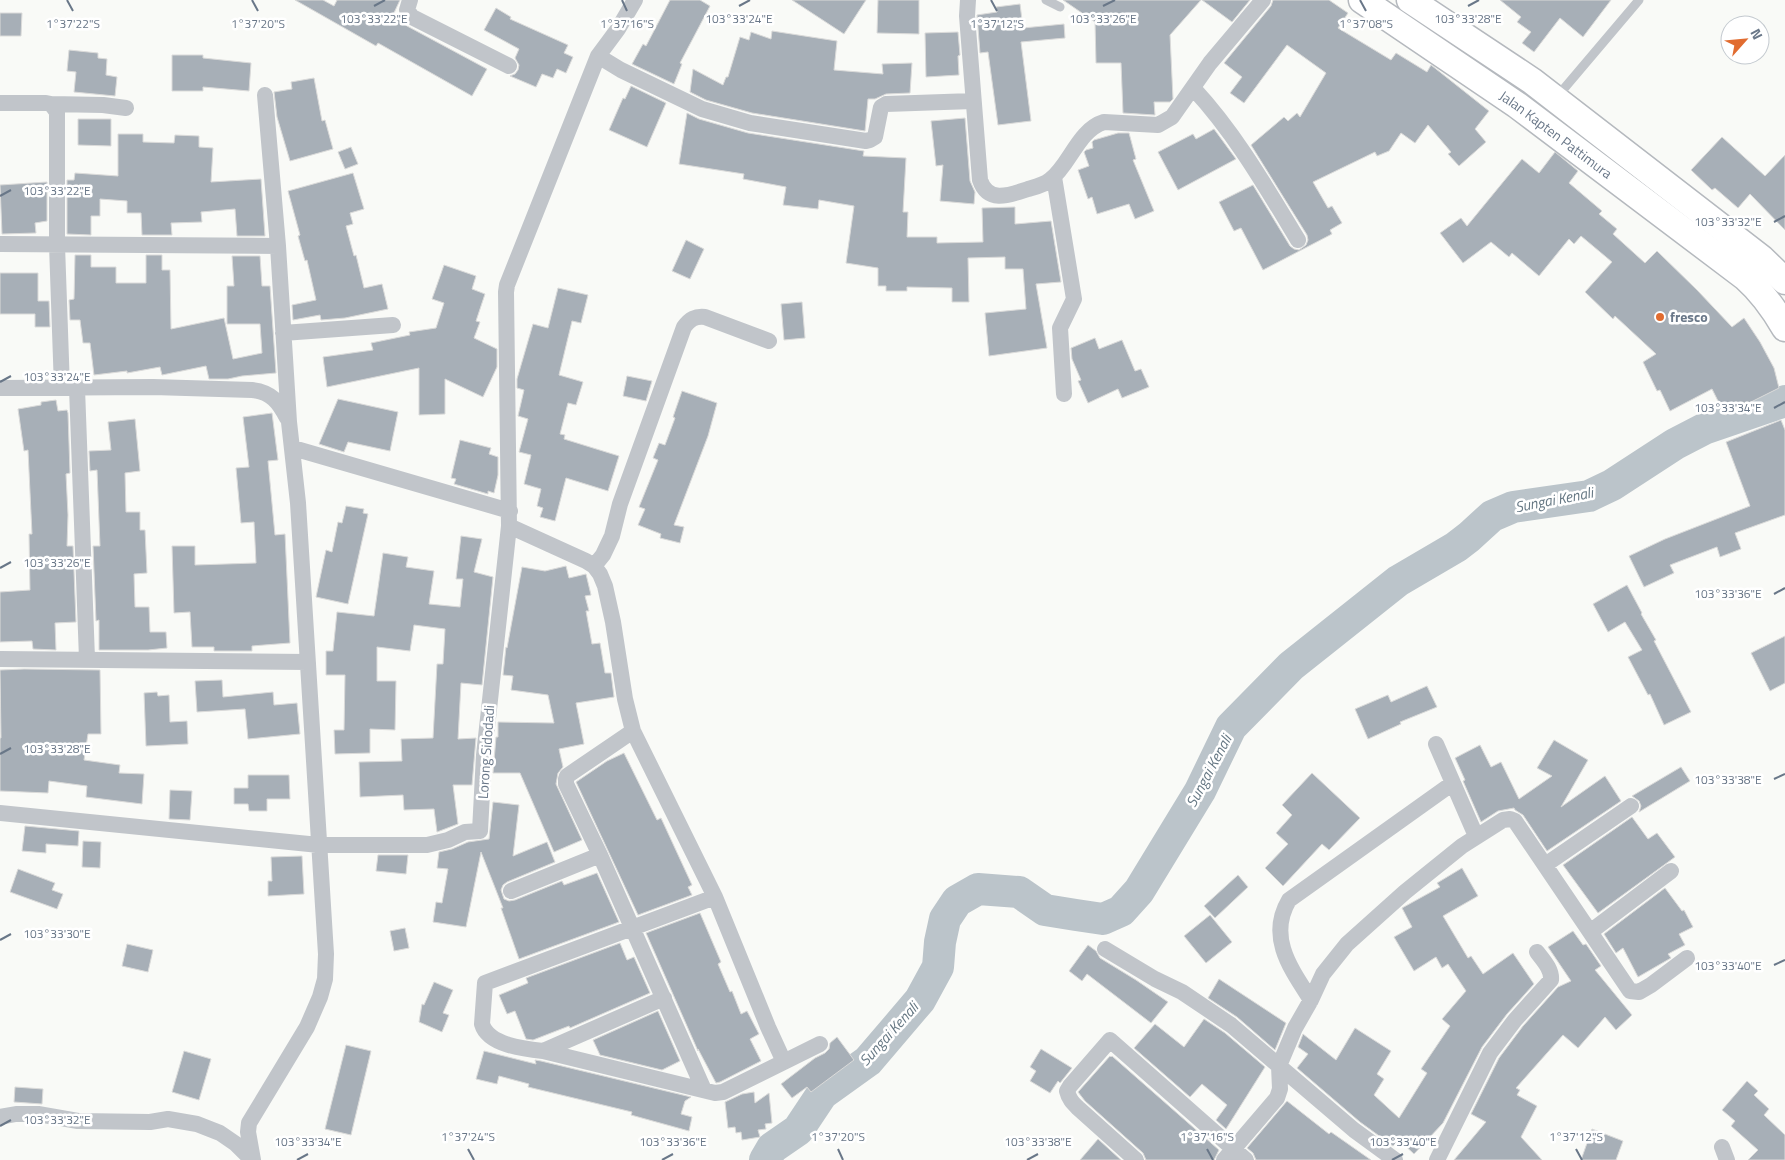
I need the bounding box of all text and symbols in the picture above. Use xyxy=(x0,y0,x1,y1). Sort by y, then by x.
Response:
text: 103°33'22"E xyxy=(340,9,408,28)
text: 103°33'24"E xyxy=(705,9,773,28)
text: 103°33'26"E xyxy=(1069,9,1137,28)
text: 103°33'28"E xyxy=(1434,9,1502,28)
text: 1°37'22"S xyxy=(46,14,100,33)
text: 1°37'20"S xyxy=(231,14,285,33)
text: 1°37'16"S xyxy=(600,14,654,33)
text: 1°37'12"S xyxy=(970,14,1024,33)
text: 1°37'08"S xyxy=(1339,14,1393,33)
north arrow xyxy=(1720,15,1770,65)
text: N xyxy=(1745,25,1769,43)
street label: Jalan Kapten Pattimura xyxy=(1495,85,1617,183)
text: 103°33'22"E xyxy=(23,181,91,200)
text: 103°33'32"E xyxy=(1694,212,1762,231)
place label: fresco xyxy=(1670,306,1708,327)
marker: fresco xyxy=(1654,311,1666,323)
text: 103°33'24"E xyxy=(23,367,91,386)
text: 103°33'34"E xyxy=(1694,398,1762,417)
water label: Sungai Kenali xyxy=(1513,480,1597,518)
text: 103°33'26"E xyxy=(23,553,91,572)
text: 103°33'36"E xyxy=(1694,584,1762,603)
street label: Lorong Sidodadi xyxy=(472,704,499,800)
water label: Sungai Kenali xyxy=(1180,729,1238,811)
text: 103°33'28"E xyxy=(23,739,91,758)
text: 103°33'38"E xyxy=(1694,770,1762,789)
text: 103°33'30"E xyxy=(23,924,91,943)
text: 103°33'40"E xyxy=(1694,956,1762,975)
water label: Sungai Kenali xyxy=(854,995,925,1071)
text: 103°33'32"E xyxy=(23,1110,91,1129)
text: 1°37'24"S xyxy=(441,1127,495,1146)
text: 1°37'20"S xyxy=(811,1127,865,1146)
text: 1°37'16"S xyxy=(1180,1127,1234,1146)
text: 1°37'12"S xyxy=(1549,1127,1603,1146)
text: 103°33'34"E xyxy=(274,1132,342,1151)
text: 103°33'36"E xyxy=(639,1132,707,1151)
text: 103°33'38"E xyxy=(1004,1132,1072,1151)
text: 103°33'40"E xyxy=(1369,1132,1437,1151)

